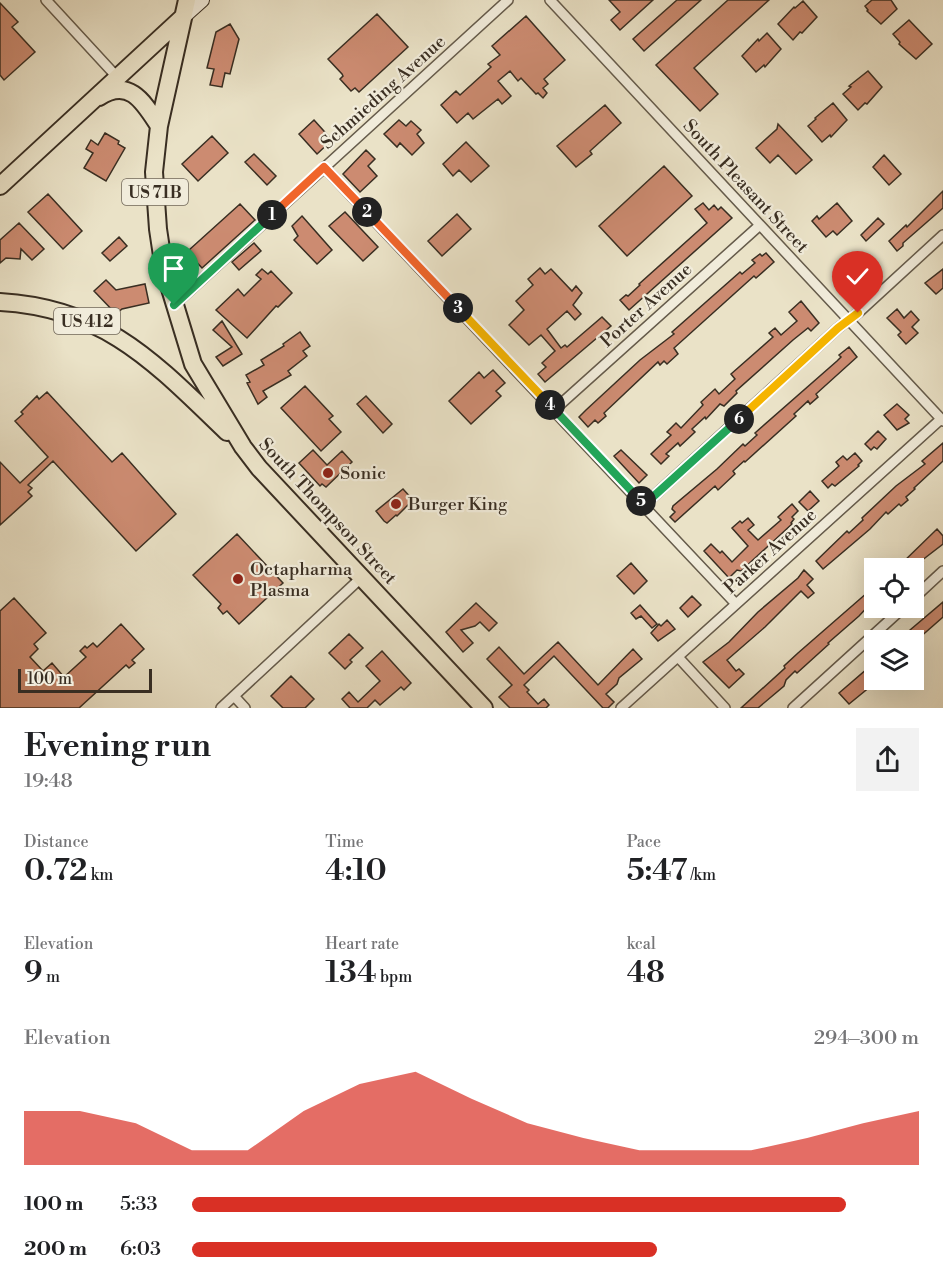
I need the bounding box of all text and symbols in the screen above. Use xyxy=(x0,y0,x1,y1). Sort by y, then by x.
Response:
street label: Schmieding Avenue xyxy=(316,30,451,154)
street label: South Pleasant Street xyxy=(678,115,814,258)
road number: US 71B xyxy=(122,179,188,205)
pin: 2 xyxy=(352,197,382,227)
pin: 1 xyxy=(257,200,287,230)
text: 2 xyxy=(362,202,372,222)
text: 1 xyxy=(268,205,276,225)
pin xyxy=(148,243,199,305)
pin xyxy=(832,251,883,313)
icon: arrive xyxy=(157,252,190,285)
street label: Porter Avenue xyxy=(596,258,697,353)
icon: check xyxy=(841,260,874,293)
pin: 3 xyxy=(443,293,473,323)
text: 3 xyxy=(453,298,463,318)
road number: US 412 xyxy=(54,308,120,334)
pin: 4 xyxy=(535,390,565,420)
text: 4 xyxy=(545,395,555,415)
pin: 6 xyxy=(724,404,754,434)
text: 6 xyxy=(734,409,744,429)
street label: South Thompson Street xyxy=(254,433,402,590)
place label: Sonic xyxy=(340,462,386,485)
marker: Sonic xyxy=(321,466,335,480)
pin: 5 xyxy=(626,486,656,516)
text: 5 xyxy=(636,491,646,511)
place label: Burger King xyxy=(407,493,508,516)
marker: Burger King xyxy=(389,497,403,511)
street label: Parker Avenue xyxy=(719,504,822,599)
place label: Octapharma Plasma xyxy=(250,558,353,602)
map controls xyxy=(864,558,924,690)
button: locate xyxy=(864,558,924,618)
marker: Octapharma Plasma xyxy=(231,572,245,586)
button: layers xyxy=(864,630,924,690)
scale bar xyxy=(18,666,152,694)
text: 100 m xyxy=(27,669,72,689)
text: Evening run xyxy=(24,726,211,767)
button: share xyxy=(856,728,919,791)
text: 19:48 xyxy=(24,769,73,794)
text: Distance xyxy=(24,832,89,852)
text: Time xyxy=(325,832,364,852)
text: Pace xyxy=(627,832,661,852)
text: 0.72 xyxy=(24,852,88,890)
text: 4:10 xyxy=(325,852,387,890)
text: 5:47 xyxy=(627,852,687,890)
text: km xyxy=(88,865,113,885)
text: /km xyxy=(687,865,716,885)
text: Elevation xyxy=(24,934,93,954)
text: Heart rate xyxy=(325,934,399,954)
text: kcal xyxy=(627,934,656,954)
text: 9 xyxy=(24,954,43,992)
text: 134 xyxy=(325,954,377,992)
text: 48 xyxy=(627,954,665,992)
text: m xyxy=(43,967,60,987)
text: bpm xyxy=(377,967,412,987)
text: Elevation xyxy=(24,1026,111,1051)
text: 294–300 m xyxy=(814,1026,919,1051)
text: 100 m xyxy=(24,1192,83,1217)
text: 5:33 xyxy=(120,1192,158,1217)
text: 200 m xyxy=(24,1237,87,1262)
text: 6:03 xyxy=(120,1237,161,1262)

